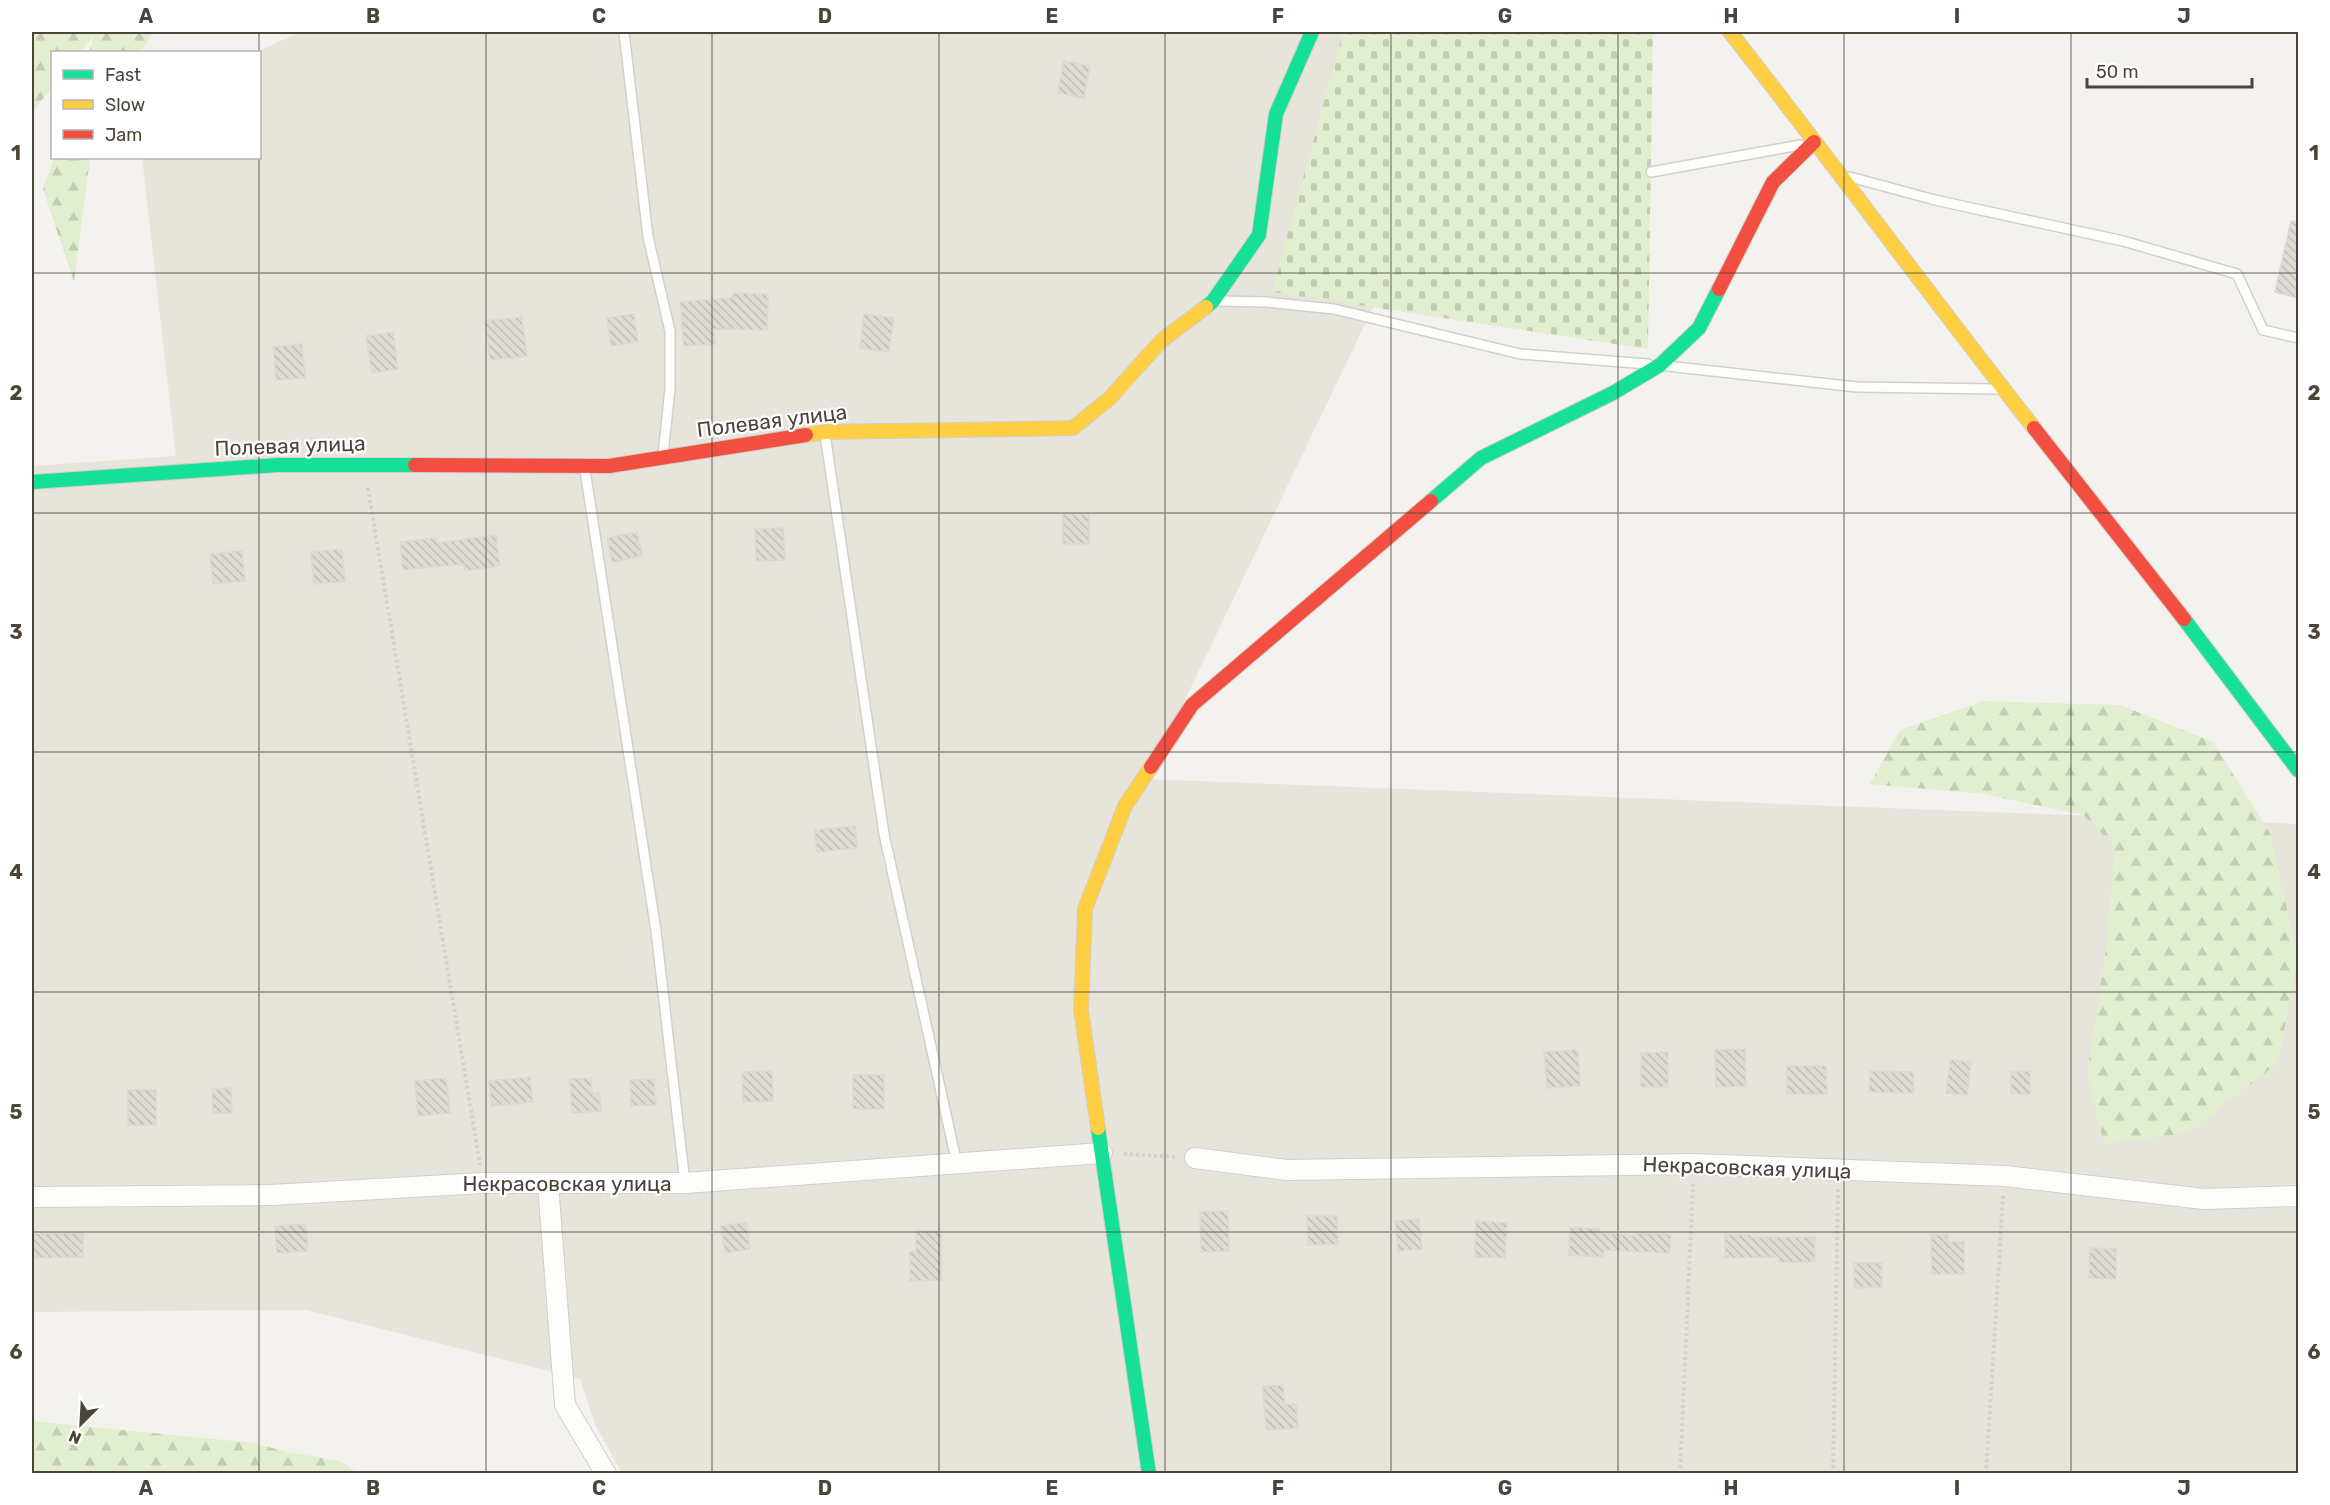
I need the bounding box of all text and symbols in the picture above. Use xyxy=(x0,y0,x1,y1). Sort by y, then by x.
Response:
text: A xyxy=(139,4,154,28)
text: B xyxy=(366,4,380,28)
text: C xyxy=(592,4,606,28)
text: D xyxy=(818,4,832,28)
text: E xyxy=(1046,4,1058,28)
text: F xyxy=(1272,4,1284,28)
text: G xyxy=(1498,4,1512,28)
text: H xyxy=(1724,4,1738,28)
text: I xyxy=(1954,4,1960,28)
text: J xyxy=(2177,4,2191,28)
legend xyxy=(51,51,261,159)
scale bar xyxy=(2087,51,2252,89)
text: 50 m xyxy=(2096,61,2139,83)
text: Fast xyxy=(105,64,141,86)
text: Slow xyxy=(105,94,145,116)
text: Jam xyxy=(105,124,142,146)
text: 1 xyxy=(11,141,21,165)
text: 1 xyxy=(2309,141,2319,165)
text: 2 xyxy=(10,381,23,405)
text: 2 xyxy=(2308,381,2321,405)
street label: Полевая улица xyxy=(695,399,848,442)
street label: Полевая улица xyxy=(214,430,366,461)
text: 3 xyxy=(9,620,23,644)
text: 3 xyxy=(2307,620,2321,644)
text: 4 xyxy=(9,860,23,884)
text: 4 xyxy=(2307,860,2321,884)
text: 5 xyxy=(10,1100,23,1124)
text: 5 xyxy=(2308,1100,2321,1124)
street label: Некрасовская улица xyxy=(1642,1151,1852,1184)
street label: Некрасовская улица xyxy=(463,1171,671,1196)
text: 6 xyxy=(9,1340,23,1364)
text: 6 xyxy=(2307,1340,2321,1364)
north arrow xyxy=(51,1394,111,1454)
text: N xyxy=(66,1426,84,1448)
text: A xyxy=(139,1476,154,1500)
text: B xyxy=(366,1476,380,1500)
text: C xyxy=(592,1476,606,1500)
text: D xyxy=(818,1476,832,1500)
text: E xyxy=(1046,1476,1058,1500)
text: F xyxy=(1272,1476,1284,1500)
text: G xyxy=(1498,1476,1512,1500)
text: H xyxy=(1724,1476,1738,1500)
text: I xyxy=(1954,1476,1960,1500)
text: J xyxy=(2177,1476,2191,1500)

